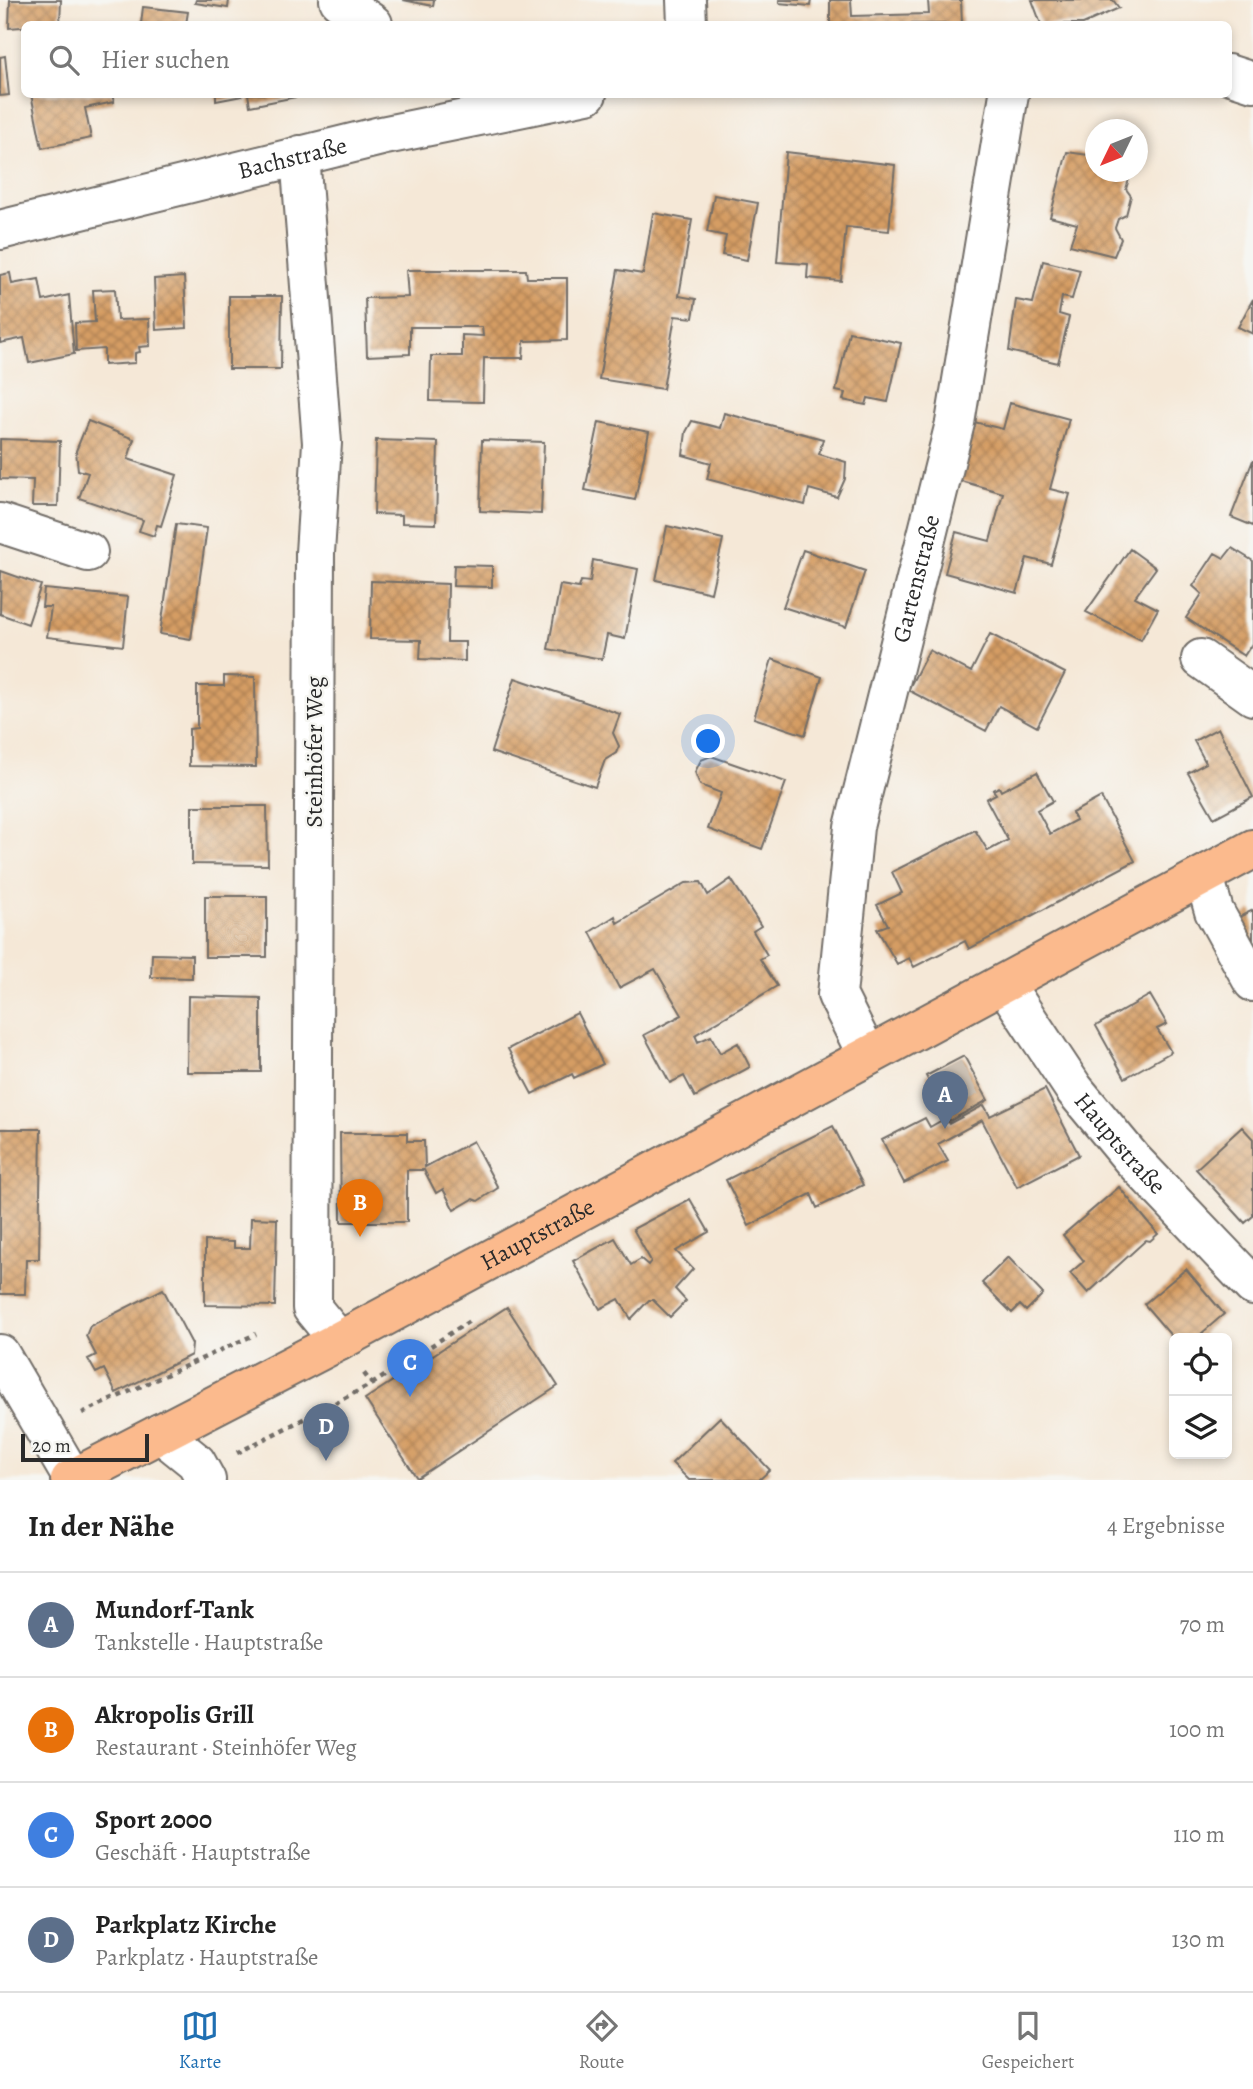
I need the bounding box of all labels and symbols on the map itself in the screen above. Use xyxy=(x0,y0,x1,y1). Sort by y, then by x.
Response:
north arrow xyxy=(1085,119,1148,182)
street label: Bachstraße xyxy=(234,129,350,187)
street label: Gartenstraße xyxy=(885,511,947,646)
street label: Steinhöfer Weg xyxy=(298,676,330,828)
your location xyxy=(691,724,725,758)
pin: A xyxy=(922,1071,968,1129)
street label: Hauptstraße xyxy=(1067,1085,1173,1201)
pin: B xyxy=(337,1179,383,1237)
street label: Hauptstraße xyxy=(475,1191,600,1278)
pin: C xyxy=(387,1339,433,1397)
pin: D xyxy=(303,1403,349,1461)
scale bar xyxy=(21,1431,149,1463)

